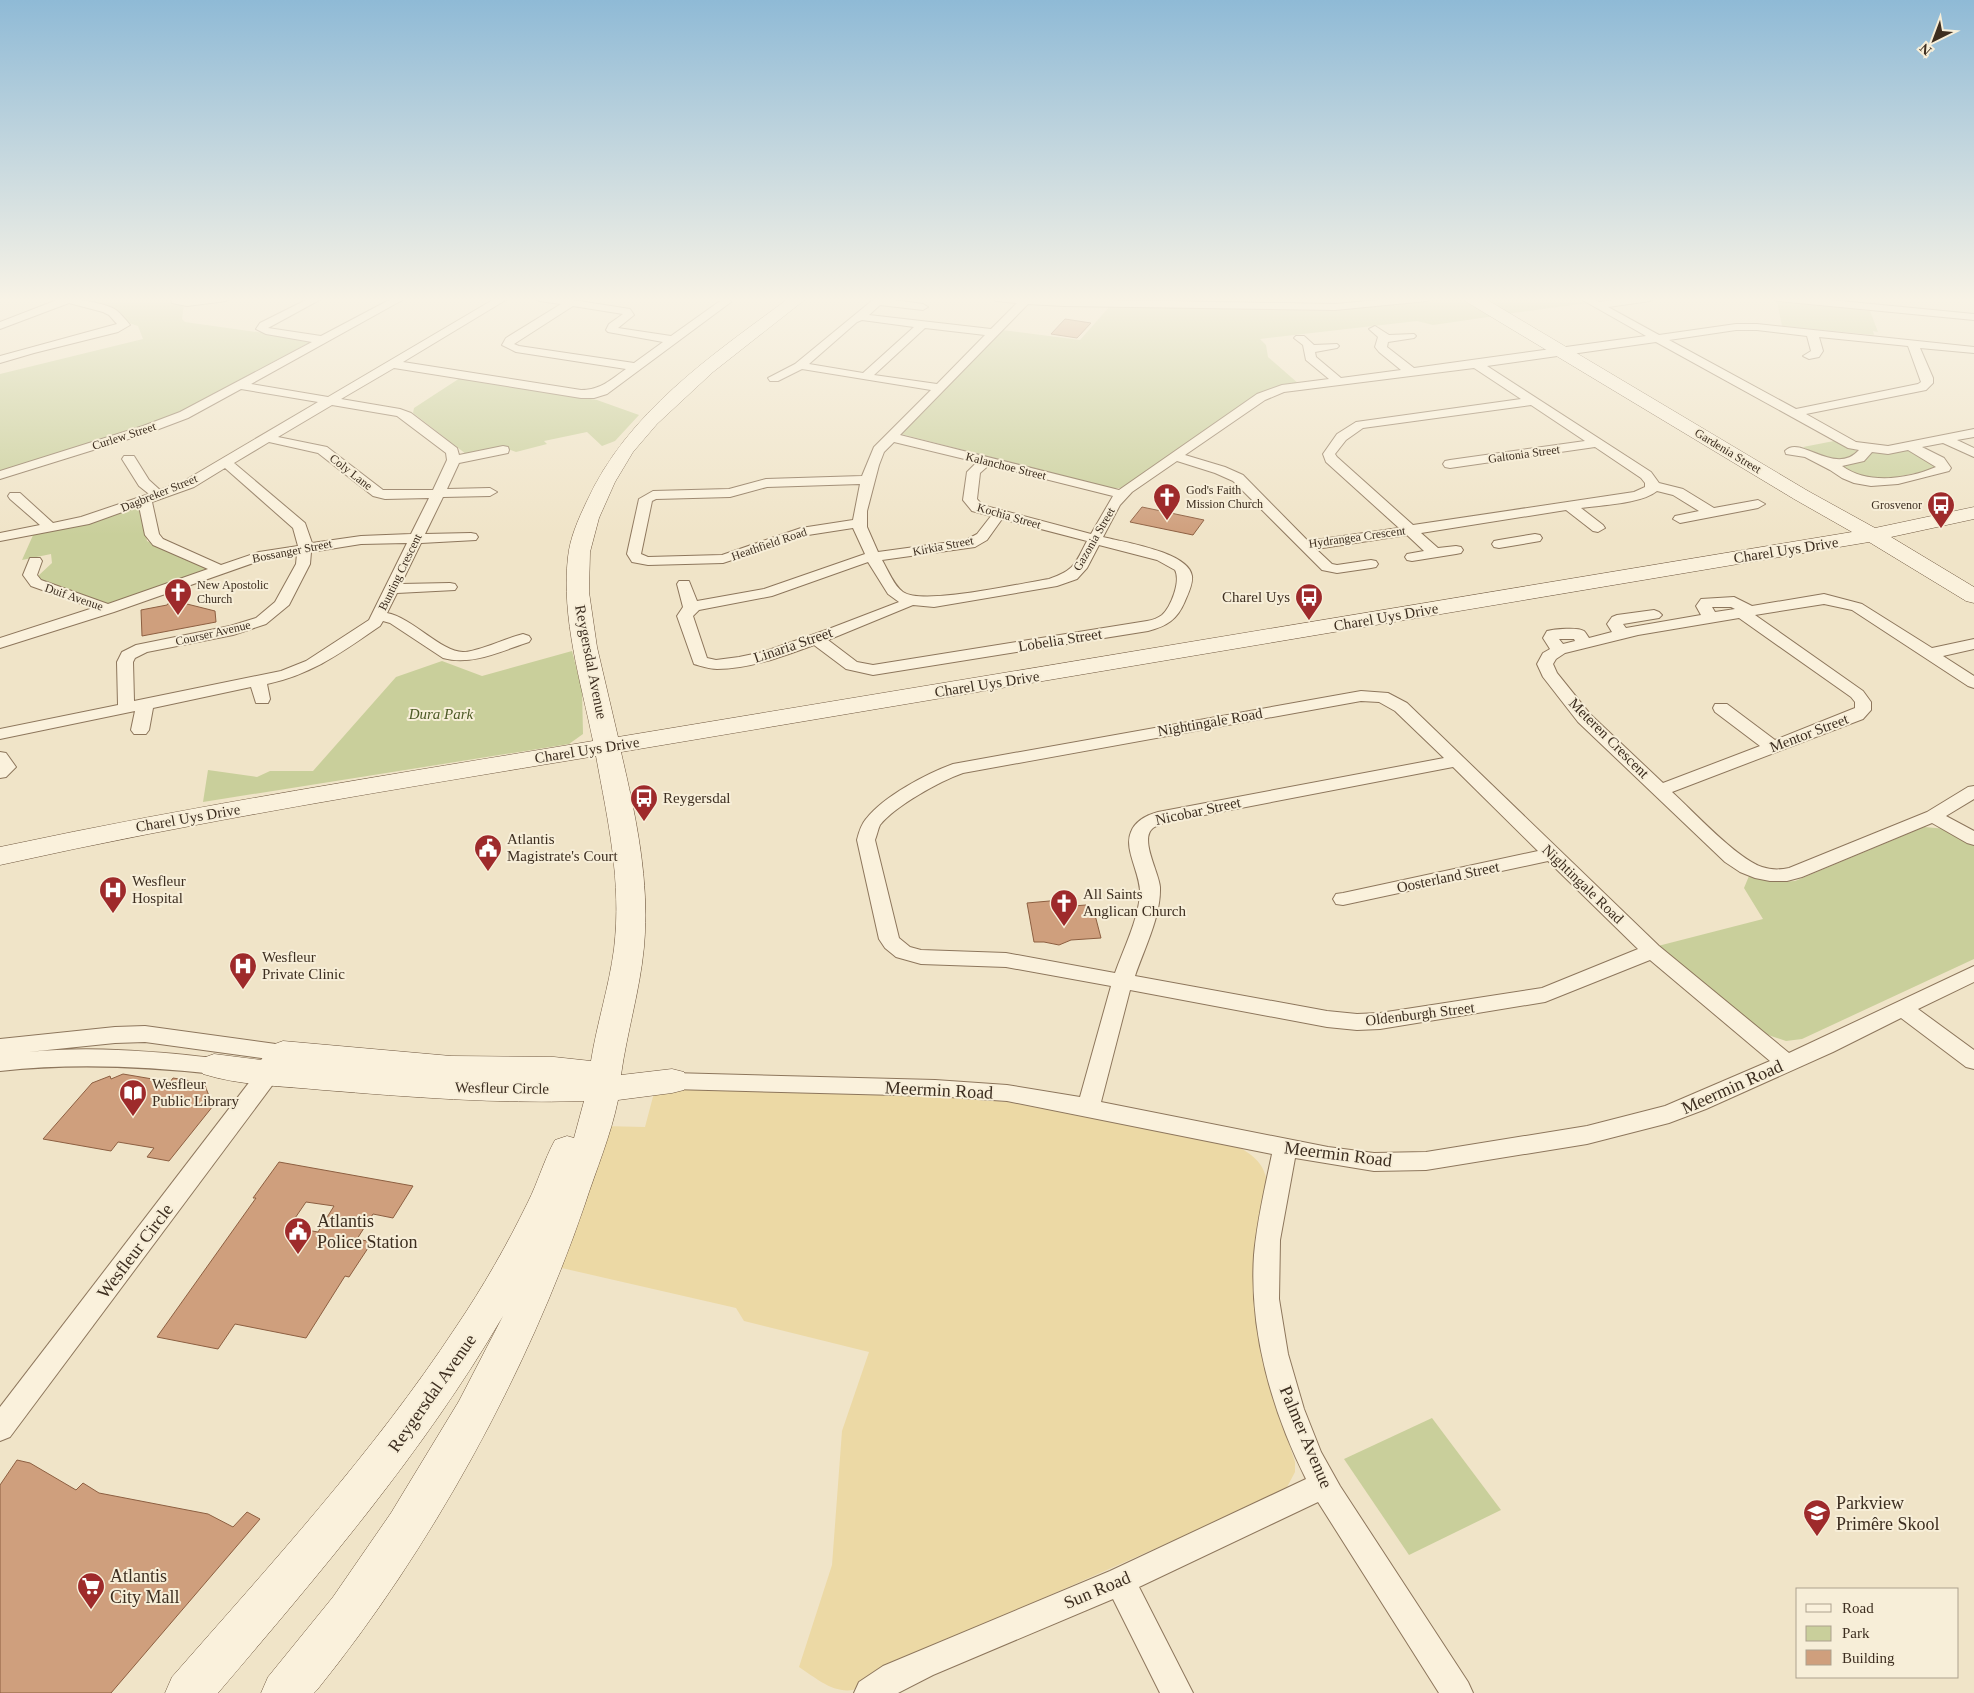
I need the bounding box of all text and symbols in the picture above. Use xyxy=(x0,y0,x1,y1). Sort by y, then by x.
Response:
north arrow xyxy=(1909,15,1959,65)
text: N xyxy=(1917,40,1934,58)
street label: Curlew Street xyxy=(90,419,158,453)
street label: Gardenia Street xyxy=(1692,426,1764,477)
street label: Galtonia Street xyxy=(1487,442,1561,466)
street label: Kalanchoe Street xyxy=(964,449,1048,483)
street label: Coly Lane xyxy=(327,451,375,493)
street label: Dagbreker Street xyxy=(119,471,200,515)
church icon: God's Faith Mission Church xyxy=(1152,482,1182,521)
place label: God's Faith Mission Church xyxy=(1186,483,1263,511)
bus stop icon: Grosvenor xyxy=(1926,490,1956,529)
place label: Grosvenor xyxy=(1871,498,1922,512)
street label: Kochia Street xyxy=(976,500,1043,532)
street label: Gazonia Street xyxy=(1070,504,1118,573)
street label: Hydrangea Crescent xyxy=(1308,523,1407,551)
street label: Heathfield Road xyxy=(729,525,809,563)
street label: Bunting Crescent xyxy=(375,531,425,613)
street label: Kirkia Street xyxy=(911,533,975,559)
street label: Charel Uys Drive xyxy=(1732,534,1840,566)
street label: Bossanger Street xyxy=(251,536,334,566)
church icon: New Apostolic Church xyxy=(163,577,193,616)
place label: New Apostolic Church xyxy=(197,578,269,606)
street label: Duif Avenue xyxy=(43,580,105,614)
bus stop icon: Charel Uys xyxy=(1294,582,1324,621)
place label: Charel Uys xyxy=(1222,589,1290,605)
street label: Charel Uys Drive xyxy=(1333,600,1440,634)
street label: Reygersdal Avenue xyxy=(572,604,610,721)
street label: Courser Avenue xyxy=(174,618,252,648)
street label: Linaria Street xyxy=(752,624,835,666)
street label: Lobelia Street xyxy=(1017,625,1104,655)
street label: Charel Uys Drive xyxy=(933,668,1041,700)
street label: Meteren Crescent xyxy=(1566,695,1653,782)
street label: Nightingale Road xyxy=(1156,705,1264,739)
park label: Dura Park xyxy=(408,706,474,722)
street label: Mentor Street xyxy=(1767,710,1851,755)
street label: Charel Uys Drive xyxy=(533,734,641,766)
bus stop icon: Reygersdal xyxy=(629,783,659,822)
place label: Reygersdal xyxy=(663,790,730,806)
street label: Nicobar Street xyxy=(1154,794,1243,828)
street label: Charel Uys Drive xyxy=(135,801,242,835)
place label: Atlantis Magistrate's Court xyxy=(507,831,618,864)
public building icon: Atlantis Magistrate's Court xyxy=(473,833,503,872)
street label: Nightingale Road xyxy=(1539,841,1627,927)
street label: Oosterland Street xyxy=(1395,858,1502,896)
place label: Wesfleur Hospital xyxy=(132,873,186,906)
hospital icon: Wesfleur Hospital xyxy=(98,875,128,914)
place label: All Saints Anglican Church xyxy=(1083,886,1186,919)
church icon: All Saints Anglican Church xyxy=(1049,888,1079,927)
place label: Wesfleur Private Clinic xyxy=(262,949,345,982)
hospital icon: Wesfleur Private Clinic xyxy=(228,951,258,990)
street label: Oldenburgh Street xyxy=(1364,999,1476,1029)
street label: Meermin Road xyxy=(1678,1056,1786,1118)
place label: Wesfleur Public Library xyxy=(152,1076,240,1109)
street label: Meermin Road xyxy=(884,1077,994,1103)
library icon: Wesfleur Public Library xyxy=(118,1078,148,1117)
street label: Wesfleur Circle xyxy=(455,1079,550,1097)
street label: Meermin Road xyxy=(1283,1137,1393,1171)
street label: Wesfleur Circle xyxy=(93,1200,177,1302)
place label: Atlantis Police Station xyxy=(317,1211,418,1252)
public building icon: Atlantis Police Station xyxy=(283,1216,313,1255)
street label: Reygersdal Avenue xyxy=(384,1330,480,1456)
street label: Palmer Avenue xyxy=(1275,1383,1337,1491)
place label: Parkview Primêre Skool xyxy=(1836,1493,1940,1534)
school or university icon: Parkview Primêre Skool xyxy=(1802,1498,1832,1537)
place label: Atlantis City Mall xyxy=(110,1566,180,1607)
street label: Sun Road xyxy=(1061,1567,1133,1613)
supermarket icon: Atlantis City Mall xyxy=(76,1571,106,1610)
legend xyxy=(1796,1588,1959,1678)
text: Road xyxy=(1842,1600,1874,1616)
text: Park xyxy=(1842,1625,1870,1641)
text: Building xyxy=(1842,1650,1895,1666)

